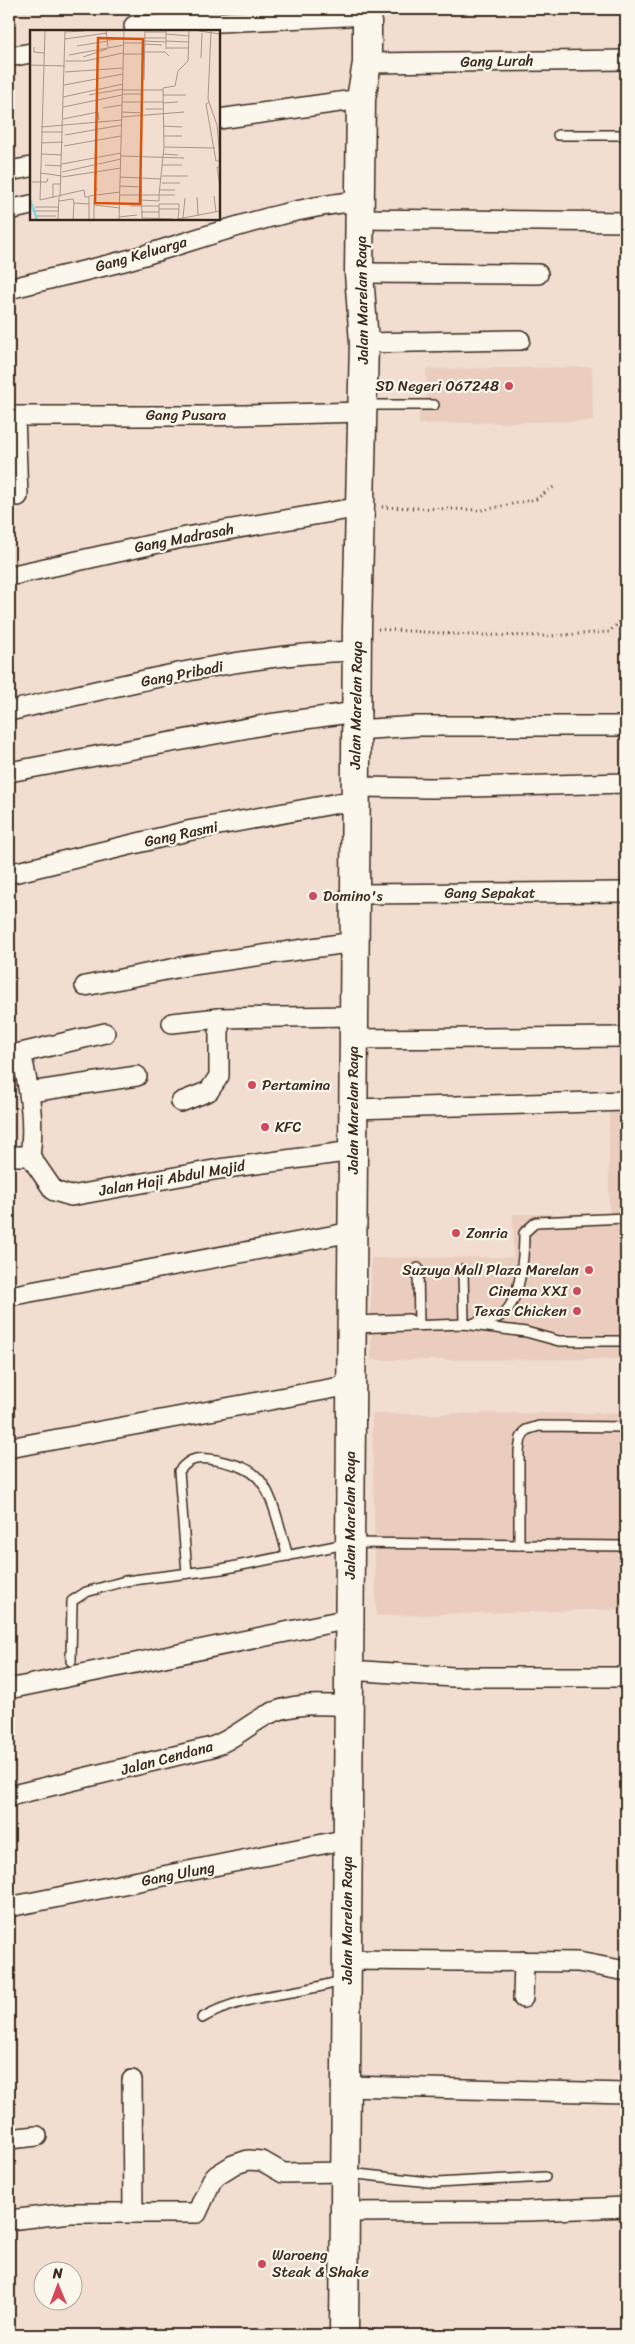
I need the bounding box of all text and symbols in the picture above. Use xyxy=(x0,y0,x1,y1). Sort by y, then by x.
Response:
inset map xyxy=(30,30,220,220)
street label: Gang Lurah xyxy=(460,47,534,75)
street label: Gang Keluarga xyxy=(92,228,190,280)
street label: Jalan Marelan Raya xyxy=(348,235,376,365)
place label: SD Negeri 067248 xyxy=(375,373,499,399)
marker: SD Negeri 067248 xyxy=(503,380,515,392)
street label: Gang Pusara xyxy=(146,402,227,428)
street label: Gang Madrasah xyxy=(132,516,236,560)
street label: Jalan Marelan Raya xyxy=(342,640,370,770)
street label: Gang Pribadi xyxy=(139,653,226,695)
street label: Gang Rasmi xyxy=(142,813,221,855)
street label: Gang Sepakat xyxy=(444,880,536,906)
place label: Domino's xyxy=(323,883,383,909)
marker: Domino's xyxy=(307,890,319,902)
street label: Jalan Marelan Raya xyxy=(340,1045,366,1175)
place label: Pertamina xyxy=(262,1072,331,1098)
marker: Pertamina xyxy=(246,1079,258,1091)
place label: KFC xyxy=(275,1114,301,1140)
marker: KFC xyxy=(259,1121,271,1133)
street label: Jalan Haji Abdul Majid xyxy=(96,1152,248,1204)
place label: Zonria xyxy=(466,1220,508,1246)
marker: Zonria xyxy=(450,1227,462,1239)
place label: Suzuya Mall Plaza Marelan xyxy=(402,1257,579,1283)
marker: Suzuya Mall Plaza Marelan xyxy=(583,1264,595,1276)
place label: Cinema XXI xyxy=(489,1278,568,1304)
marker: Cinema XXI xyxy=(571,1285,583,1297)
place label: Texas Chicken xyxy=(474,1298,567,1324)
marker: Texas Chicken xyxy=(571,1305,583,1317)
street label: Jalan Marelan Raya xyxy=(337,1450,363,1580)
street label: Jalan Cendana xyxy=(117,1733,216,1783)
street label: Gang Ulung xyxy=(139,1854,217,1894)
street label: Jalan Marelan Raya xyxy=(334,1855,360,1985)
place label: Waroeng Steak & Shake xyxy=(272,2242,369,2285)
marker: Waroeng Steak & Shake xyxy=(256,2258,268,2270)
text: N xyxy=(52,2261,63,2286)
north arrow xyxy=(32,2262,82,2312)

